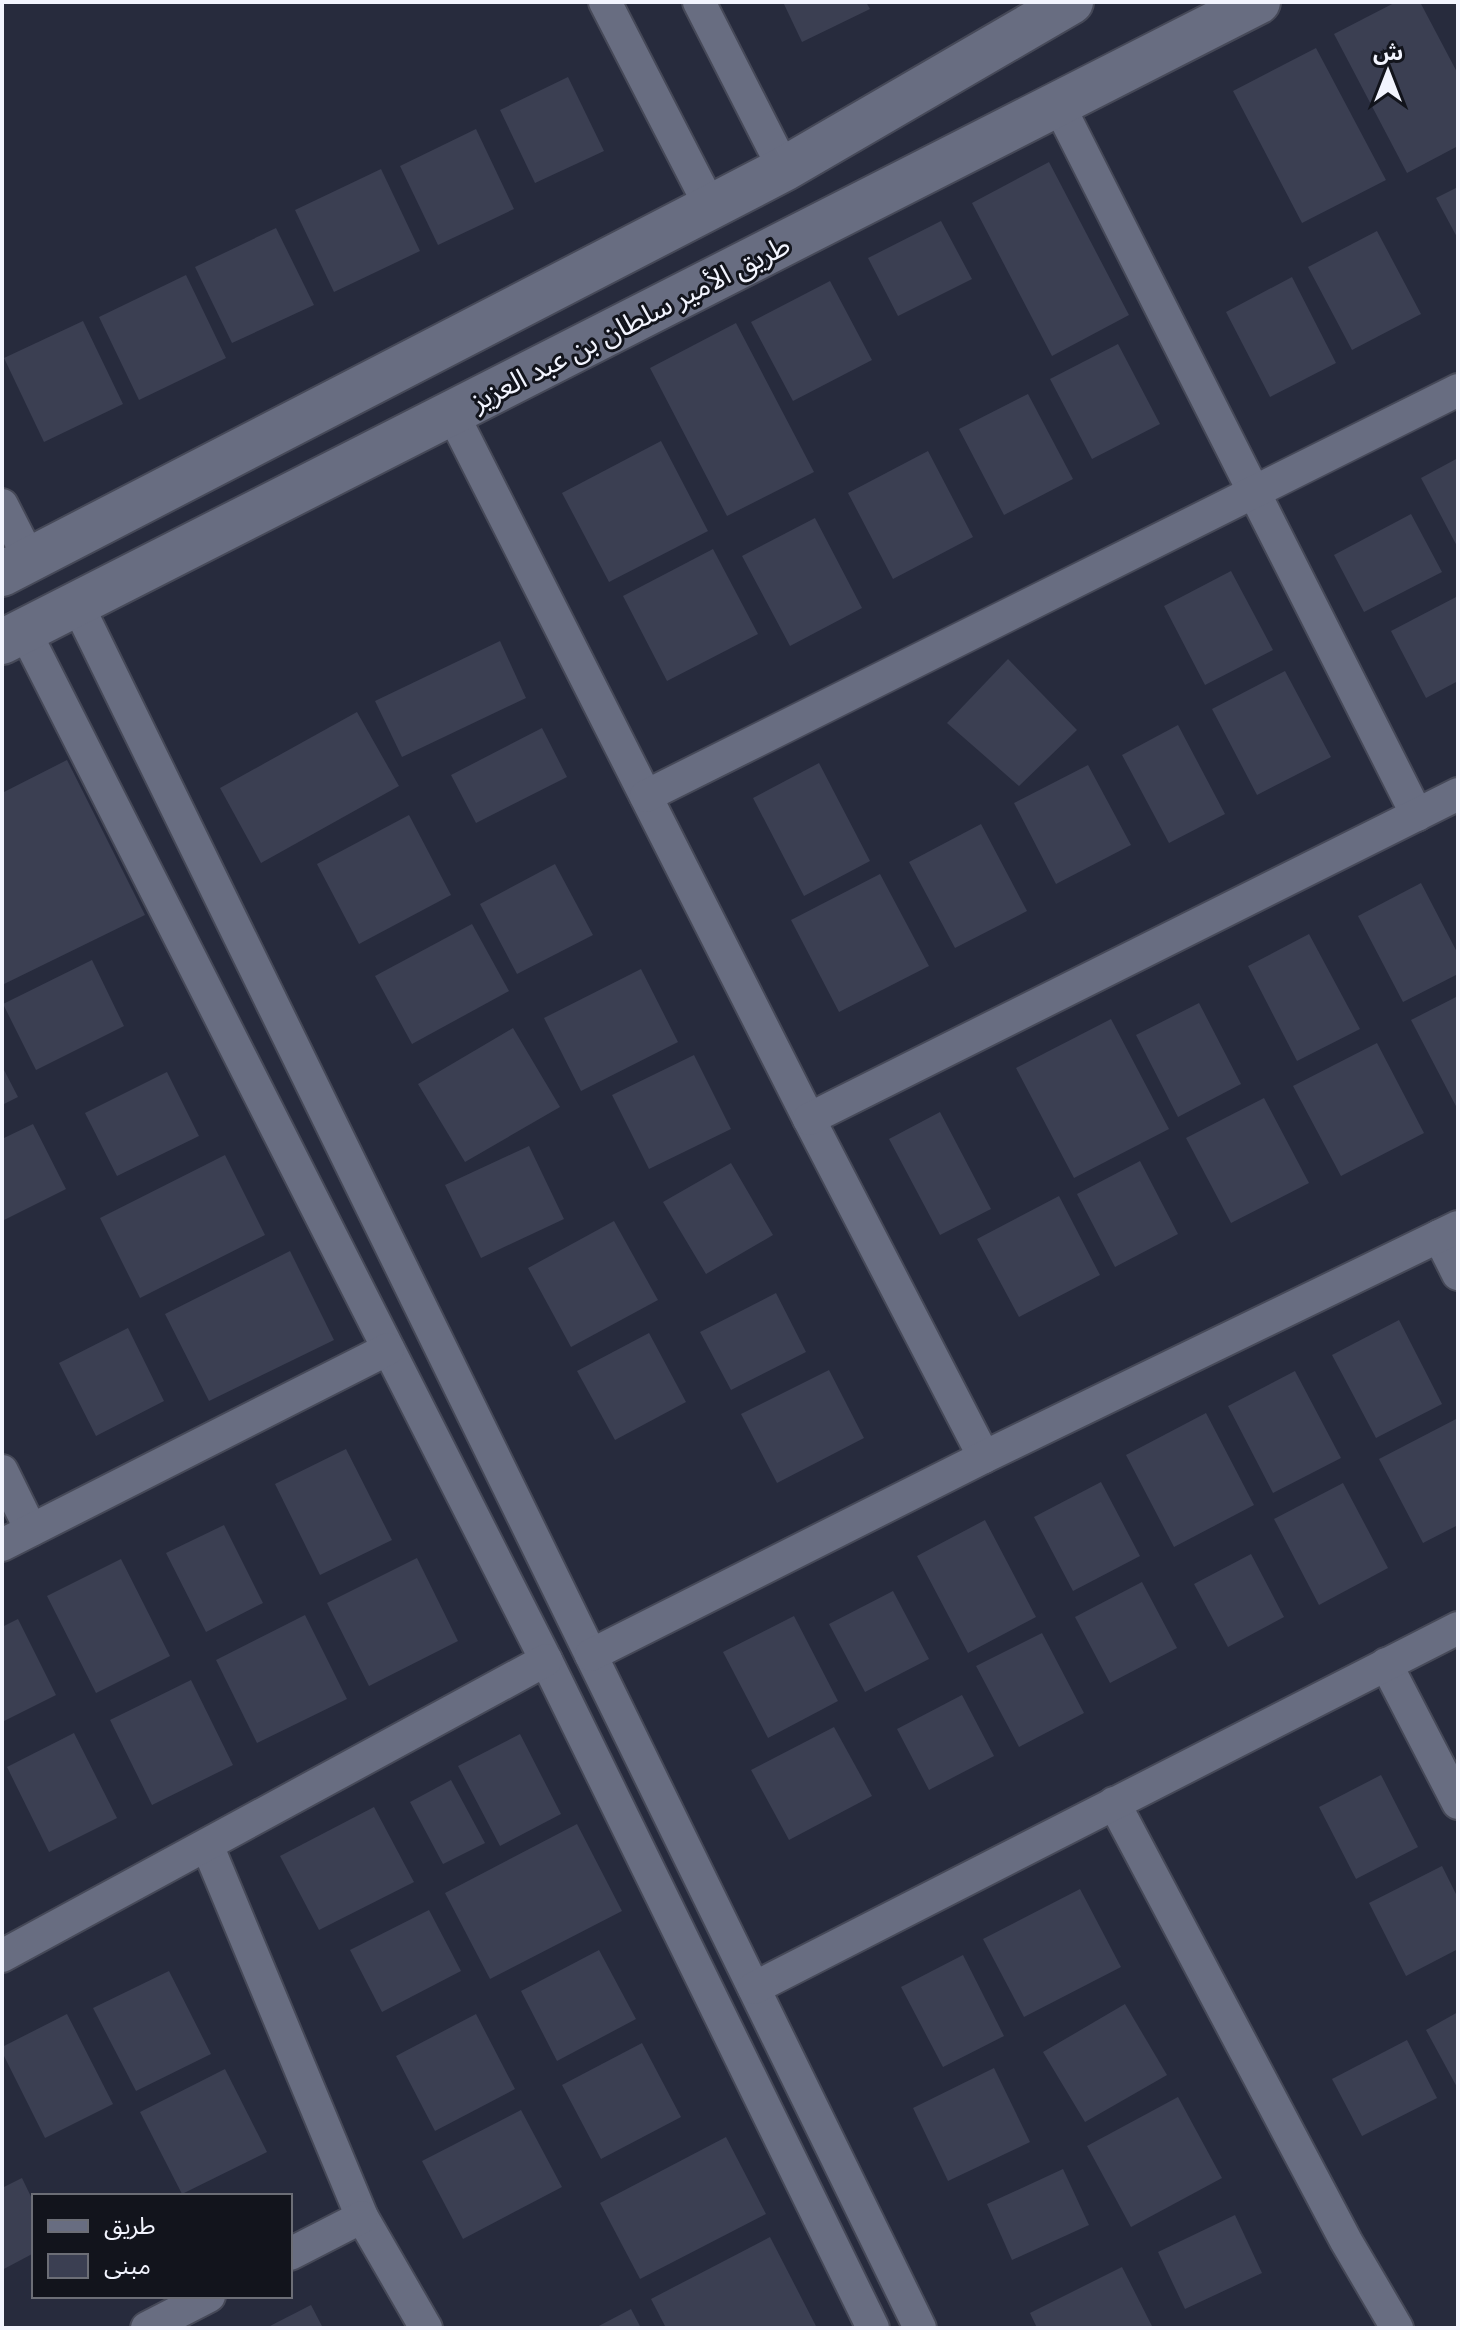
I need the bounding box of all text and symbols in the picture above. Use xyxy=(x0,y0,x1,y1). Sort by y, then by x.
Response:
north arrow xyxy=(1348,32,1428,112)
text: ش xyxy=(1373,39,1403,65)
street label: طريق الأمير سلطان بن عبد العزيز xyxy=(464,228,796,419)
legend xyxy=(32,2194,292,2298)
text: طريق xyxy=(104,2212,156,2241)
text: مبنى xyxy=(104,2252,151,2279)

